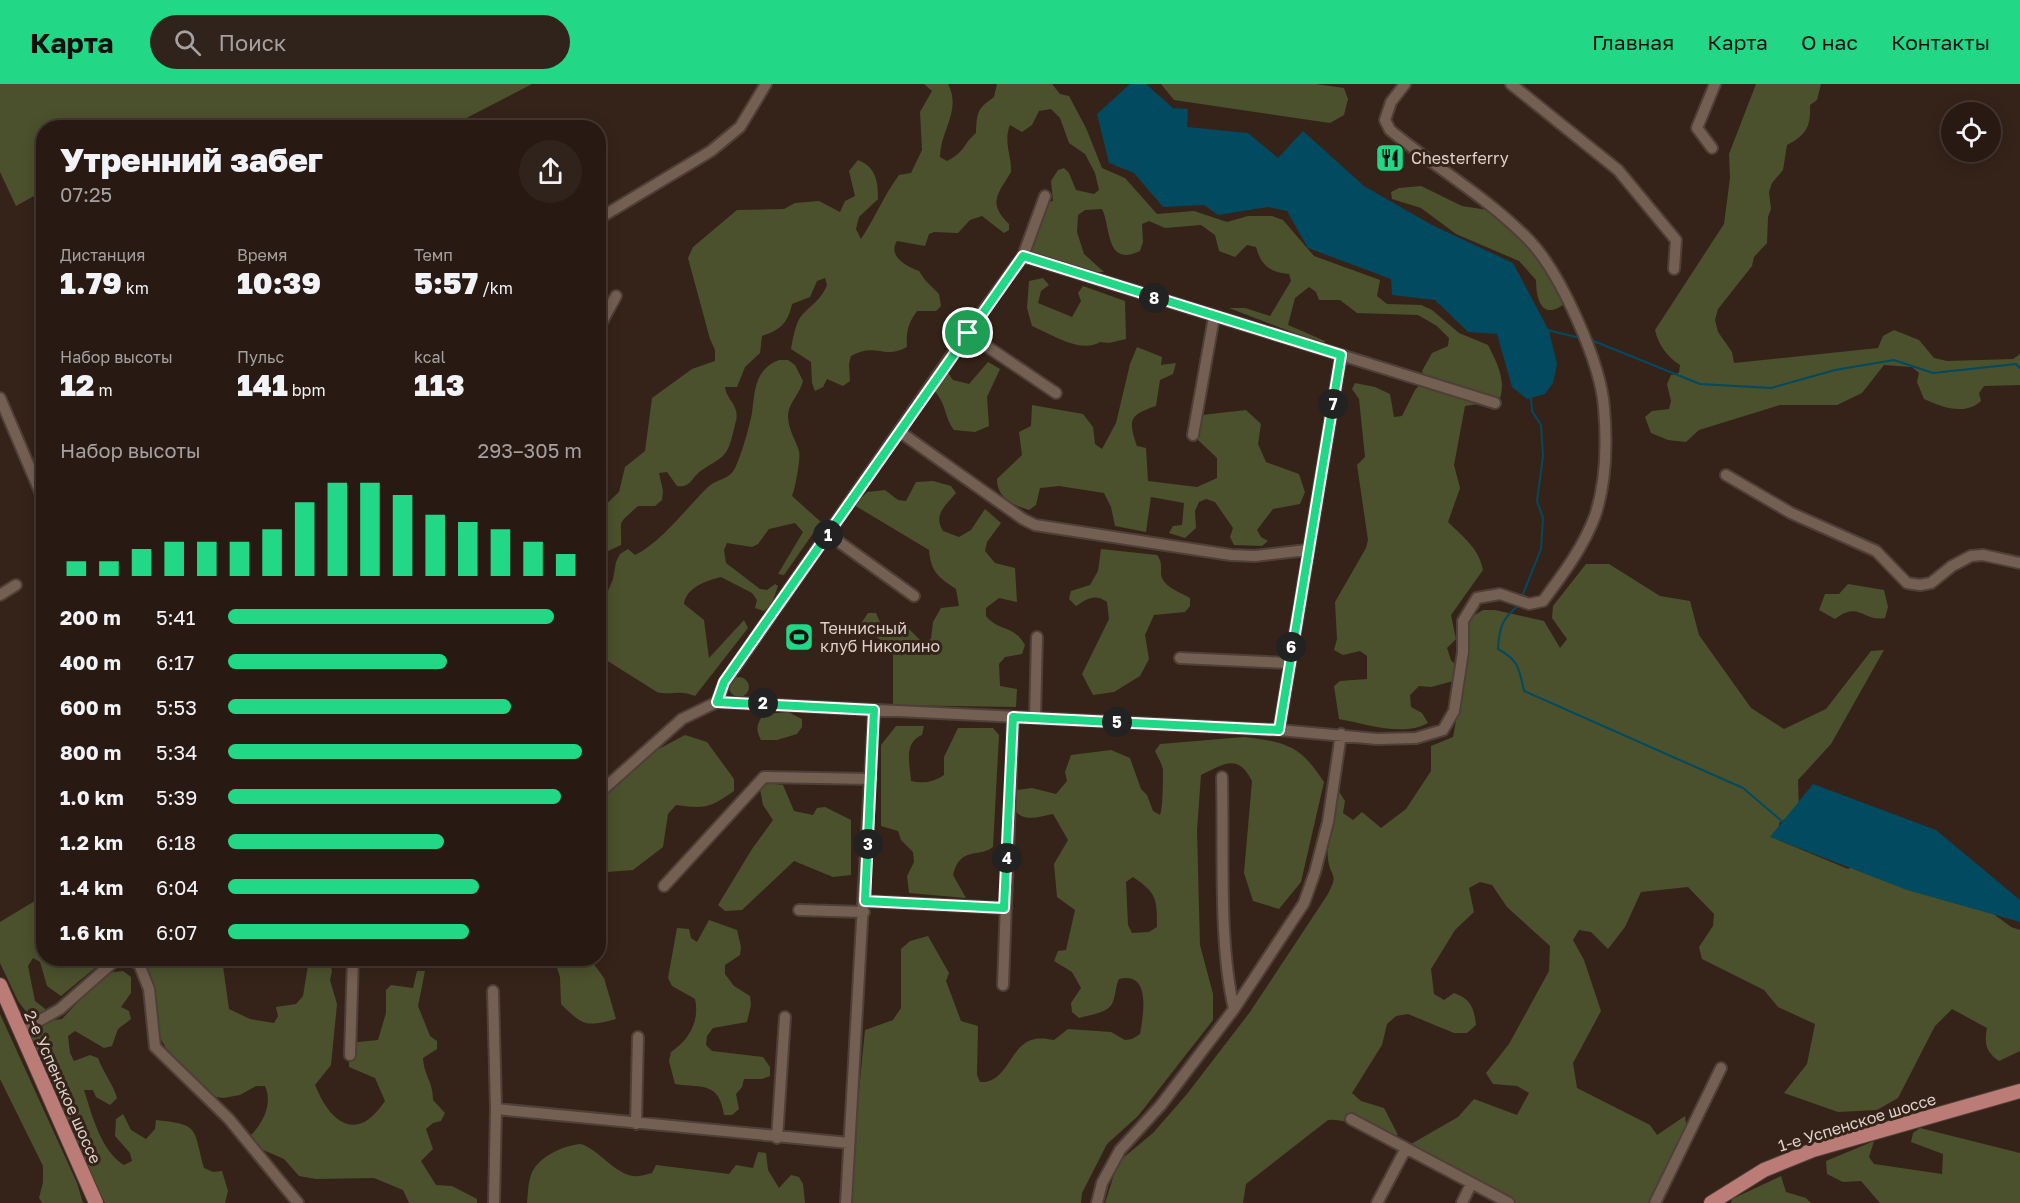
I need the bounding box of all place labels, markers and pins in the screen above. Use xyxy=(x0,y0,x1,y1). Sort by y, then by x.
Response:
restaurant icon: Chesterferry xyxy=(1374,142,1406,174)
place label: Chesterferry xyxy=(1411,148,1509,168)
pin: 8 xyxy=(1139,283,1169,313)
pin xyxy=(942,307,993,358)
pin: 7 xyxy=(1318,389,1348,419)
pin: 1 xyxy=(813,520,843,550)
place label: Теннисный клуб Николино xyxy=(820,618,940,656)
sports icon: Теннисный клуб Николино xyxy=(783,621,815,653)
pin: 6 xyxy=(1276,632,1306,662)
pin: 2 xyxy=(748,688,778,718)
pin: 5 xyxy=(1102,707,1132,737)
pin: 3 xyxy=(853,829,883,859)
pin: 4 xyxy=(992,843,1022,873)

